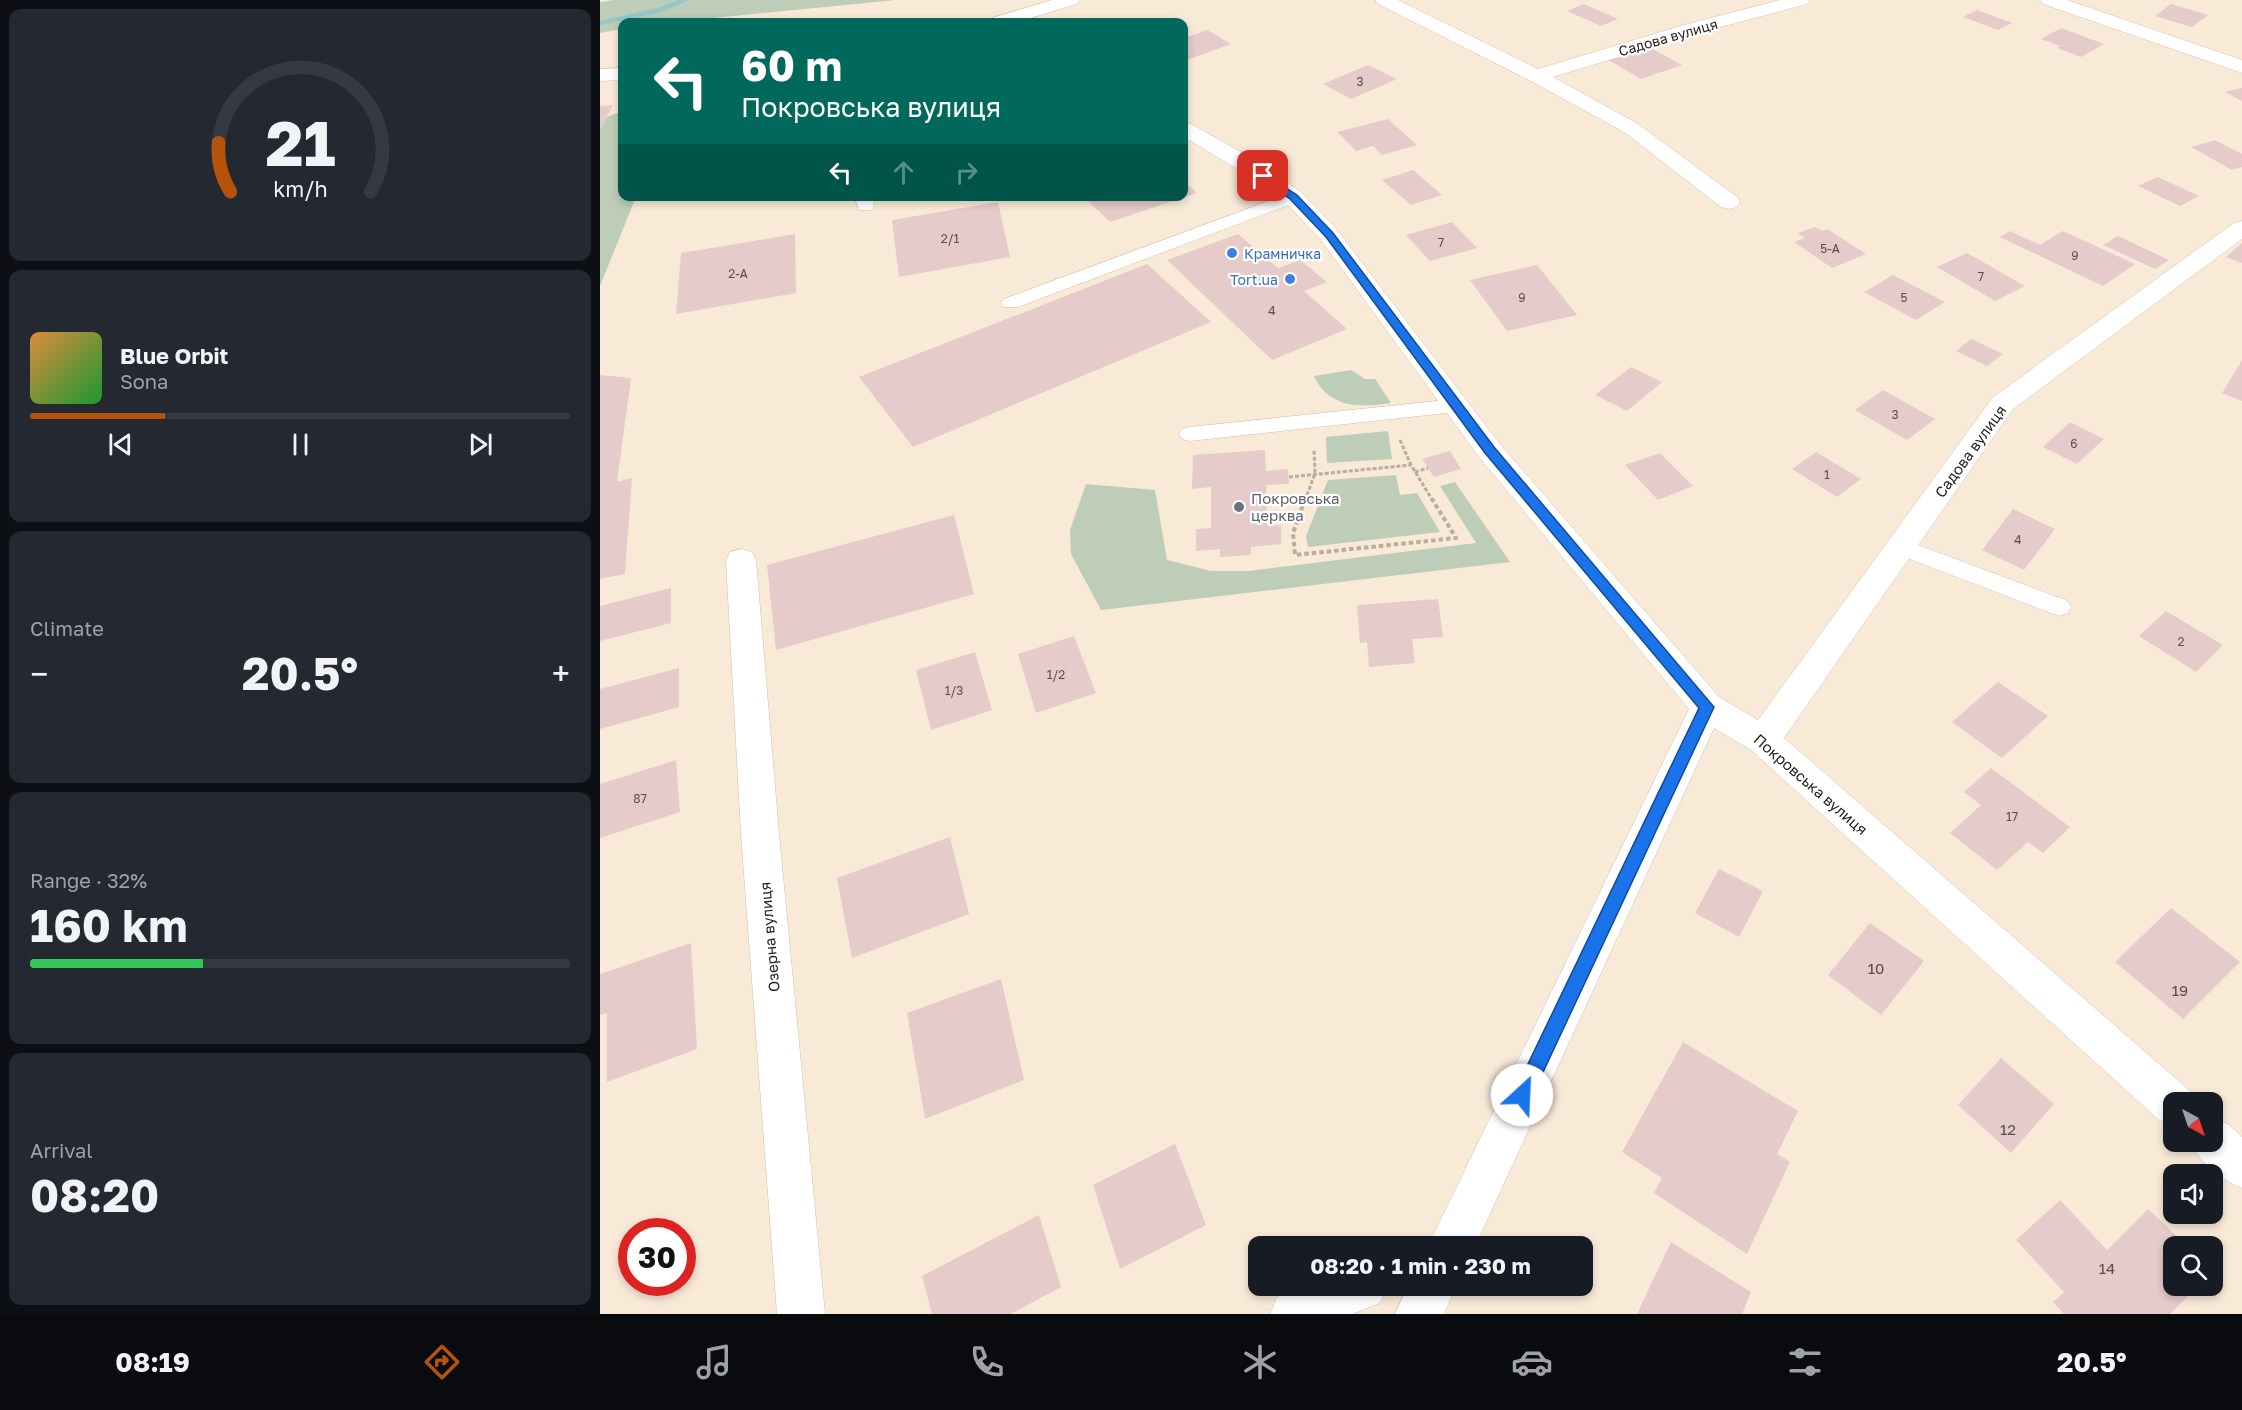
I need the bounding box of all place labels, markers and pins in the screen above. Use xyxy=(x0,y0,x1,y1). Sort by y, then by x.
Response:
pin xyxy=(1237,150,1288,201)
place label: Крамничка xyxy=(1244,245,1321,262)
marker: Крамничка xyxy=(1225,246,1239,260)
place label: Tort.ua xyxy=(1230,271,1278,288)
marker: Tort.ua xyxy=(1283,272,1297,286)
place label: Покровська церква xyxy=(1251,489,1340,524)
marker: Покровська церква xyxy=(1232,500,1246,514)

